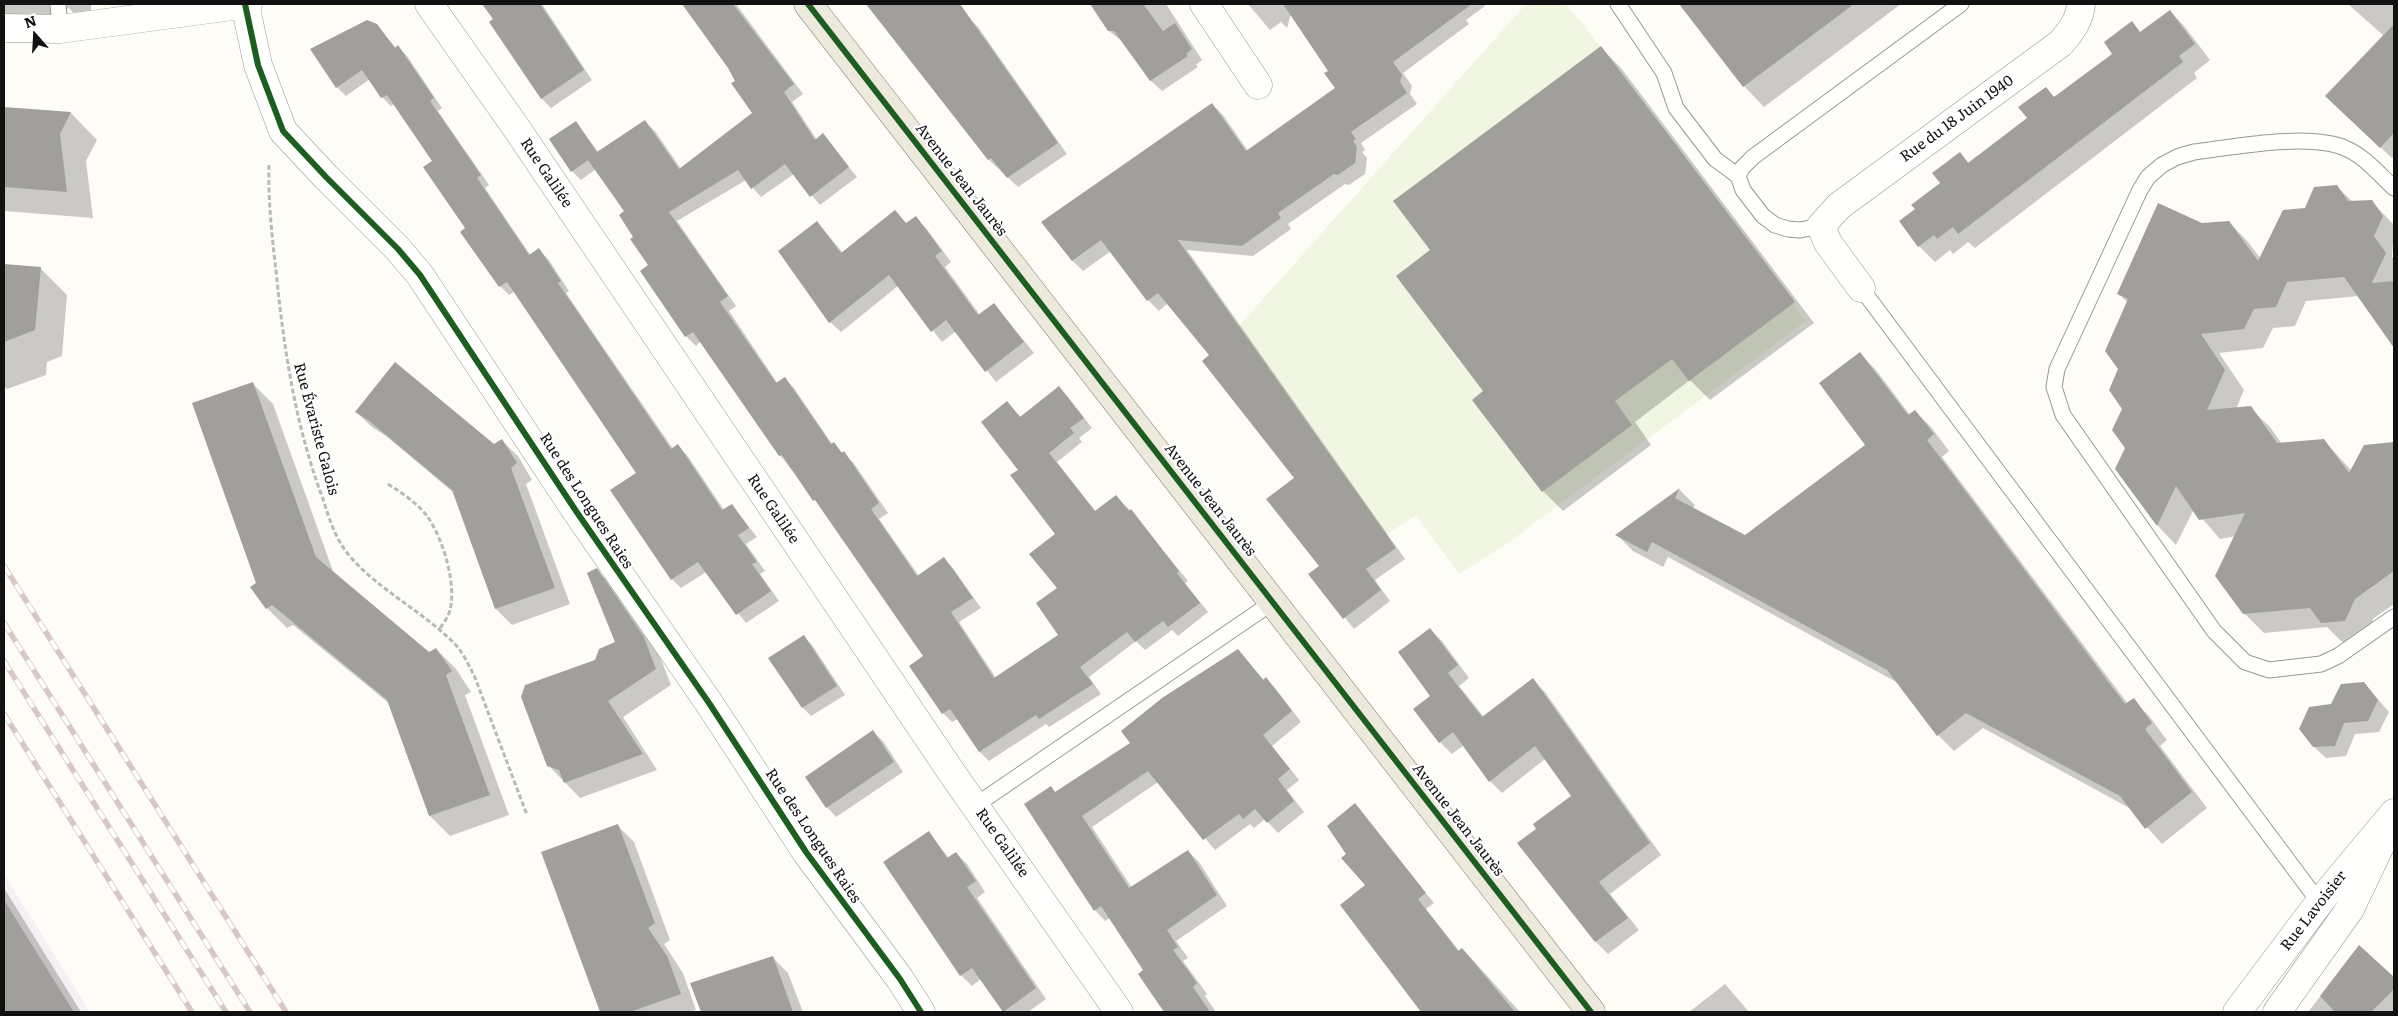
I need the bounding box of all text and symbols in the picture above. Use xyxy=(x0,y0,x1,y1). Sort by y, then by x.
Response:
text: N xyxy=(21,9,39,32)
north arrow xyxy=(10,10,60,60)
street label: Rue du 18 Juin 1940 xyxy=(1897,72,2017,166)
street label: Avenue Jean Jaurès xyxy=(911,120,1011,240)
street label: Rue Galilée xyxy=(516,135,576,211)
street label: Rue Évariste Galois xyxy=(290,361,342,497)
street label: Rue des Longues Raies xyxy=(535,430,637,572)
street label: Avenue Jean Jaurès xyxy=(1160,440,1260,560)
street label: Rue Galilée xyxy=(743,471,803,547)
street label: Avenue Jean Jaurès xyxy=(1408,760,1508,880)
street label: Rue des Longues Raies xyxy=(761,765,865,907)
street label: Rue Galilée xyxy=(972,805,1032,881)
street label: Rue Lavoisier xyxy=(2277,868,2351,954)

